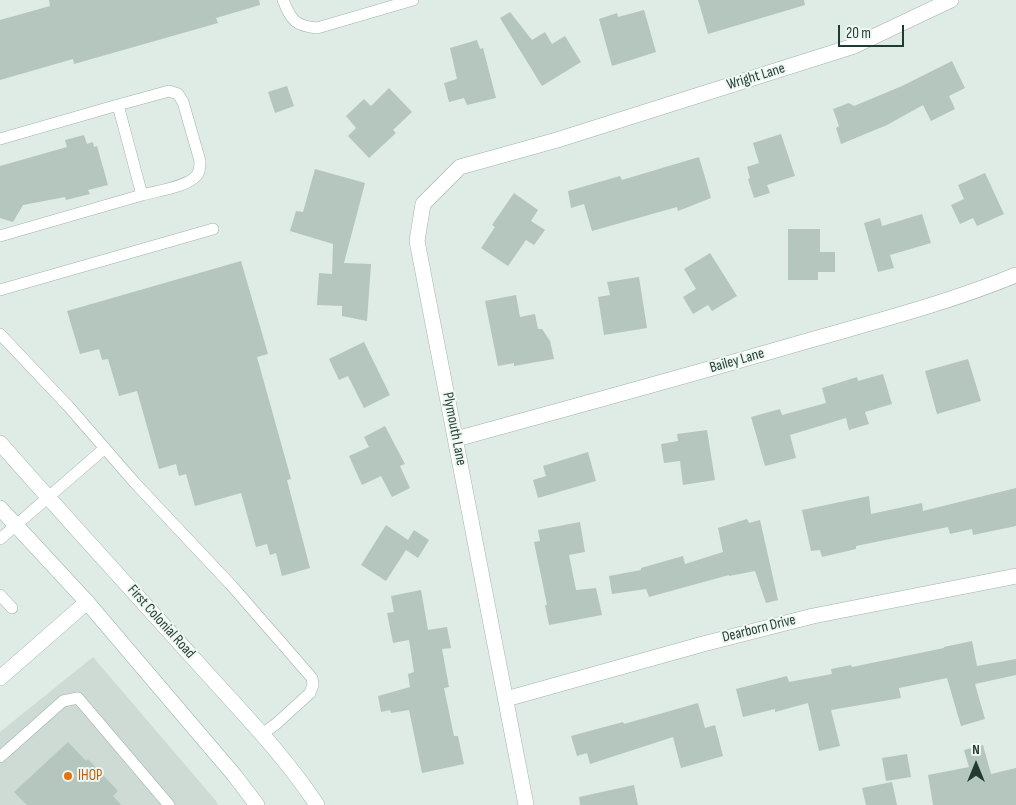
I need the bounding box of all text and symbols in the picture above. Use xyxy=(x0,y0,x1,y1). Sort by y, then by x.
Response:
scale bar xyxy=(841,15,907,47)
text: 20 m xyxy=(846,24,871,43)
street label: Wright Lane xyxy=(725,60,787,94)
street label: Bailey Lane xyxy=(708,345,766,377)
street label: Plymouth Lane xyxy=(438,391,470,467)
street label: First Colonial Road xyxy=(123,582,199,662)
street label: Dearborn Drive xyxy=(720,611,798,647)
north arrow xyxy=(951,740,1001,790)
text: N xyxy=(972,741,980,758)
place label: IHOP xyxy=(78,767,102,785)
marker: IHOP xyxy=(62,770,74,782)

